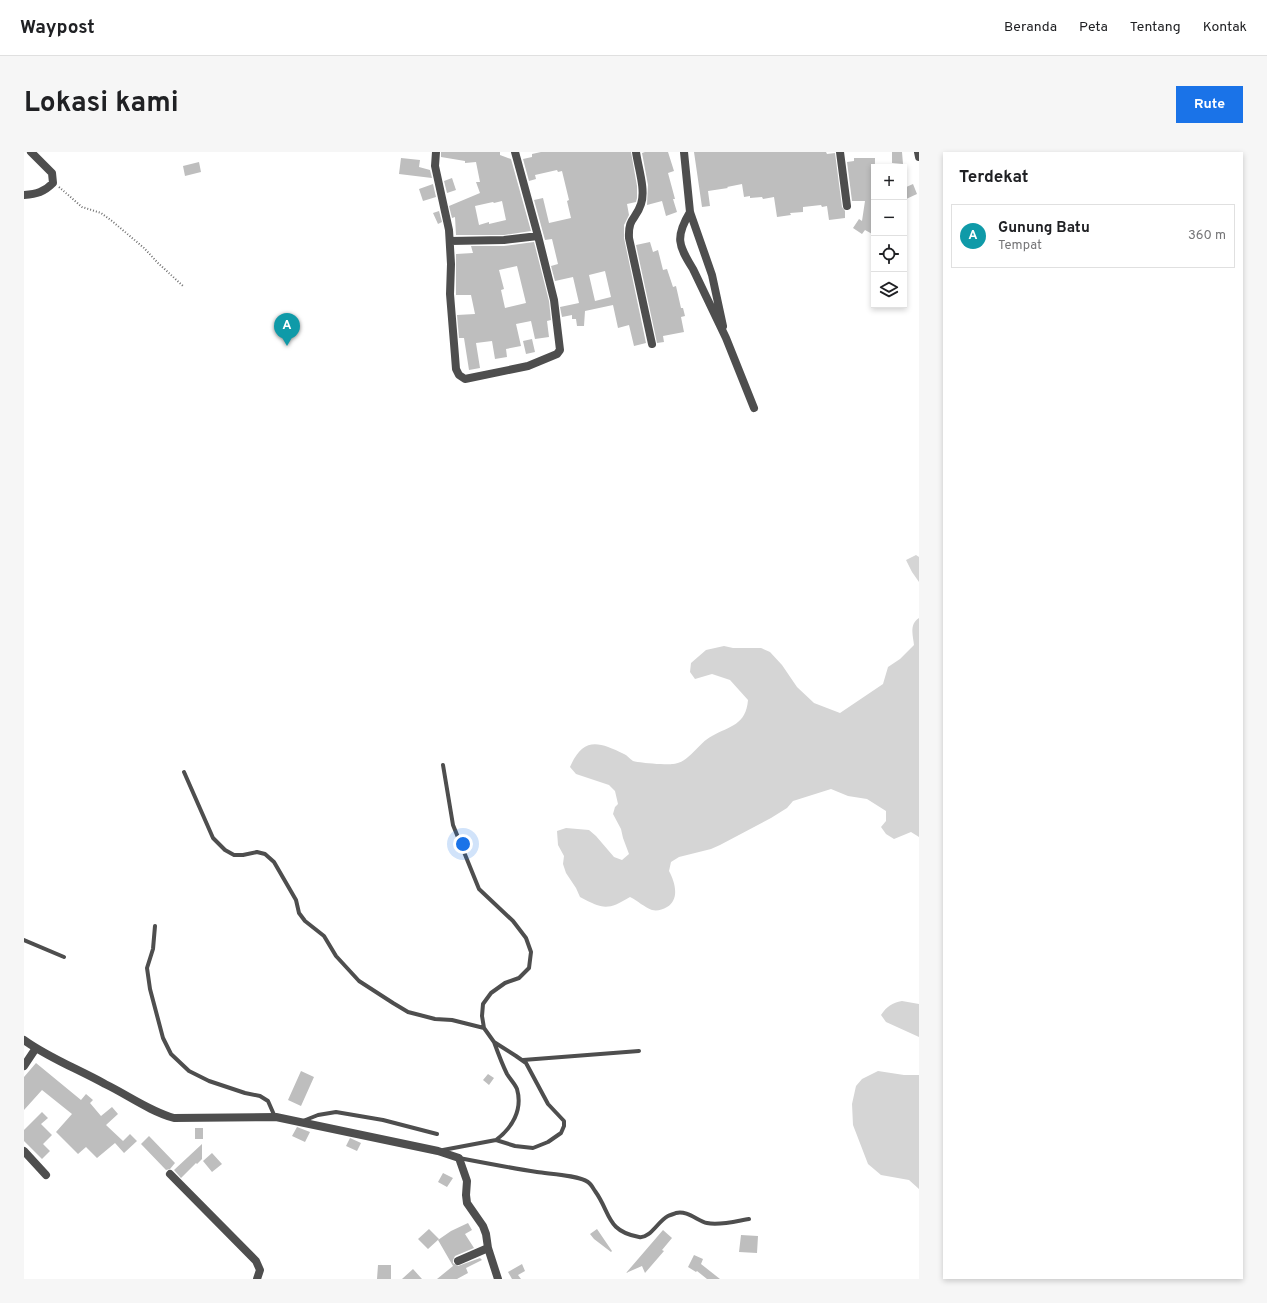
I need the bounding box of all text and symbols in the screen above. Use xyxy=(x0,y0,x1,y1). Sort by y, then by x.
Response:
text: Waypost xyxy=(20,16,95,40)
text: Beranda xyxy=(1004,19,1057,36)
text: Peta xyxy=(1079,19,1108,36)
text: Tentang xyxy=(1130,19,1181,36)
text: Kontak xyxy=(1203,19,1247,36)
text: Lokasi kami xyxy=(24,86,179,122)
button: Rute xyxy=(1176,86,1243,123)
map controls xyxy=(871,164,907,308)
button: + xyxy=(871,164,907,200)
text: Terdekat xyxy=(959,167,1028,189)
button: − xyxy=(871,200,907,236)
text: Gunung Batu xyxy=(998,219,1090,238)
text: A xyxy=(968,228,978,244)
text: 360 m xyxy=(1188,228,1226,244)
button: locate xyxy=(871,236,907,272)
text: Tempat xyxy=(998,238,1042,254)
button: layers xyxy=(871,272,907,308)
pin: A xyxy=(274,313,300,346)
your location xyxy=(453,834,473,854)

